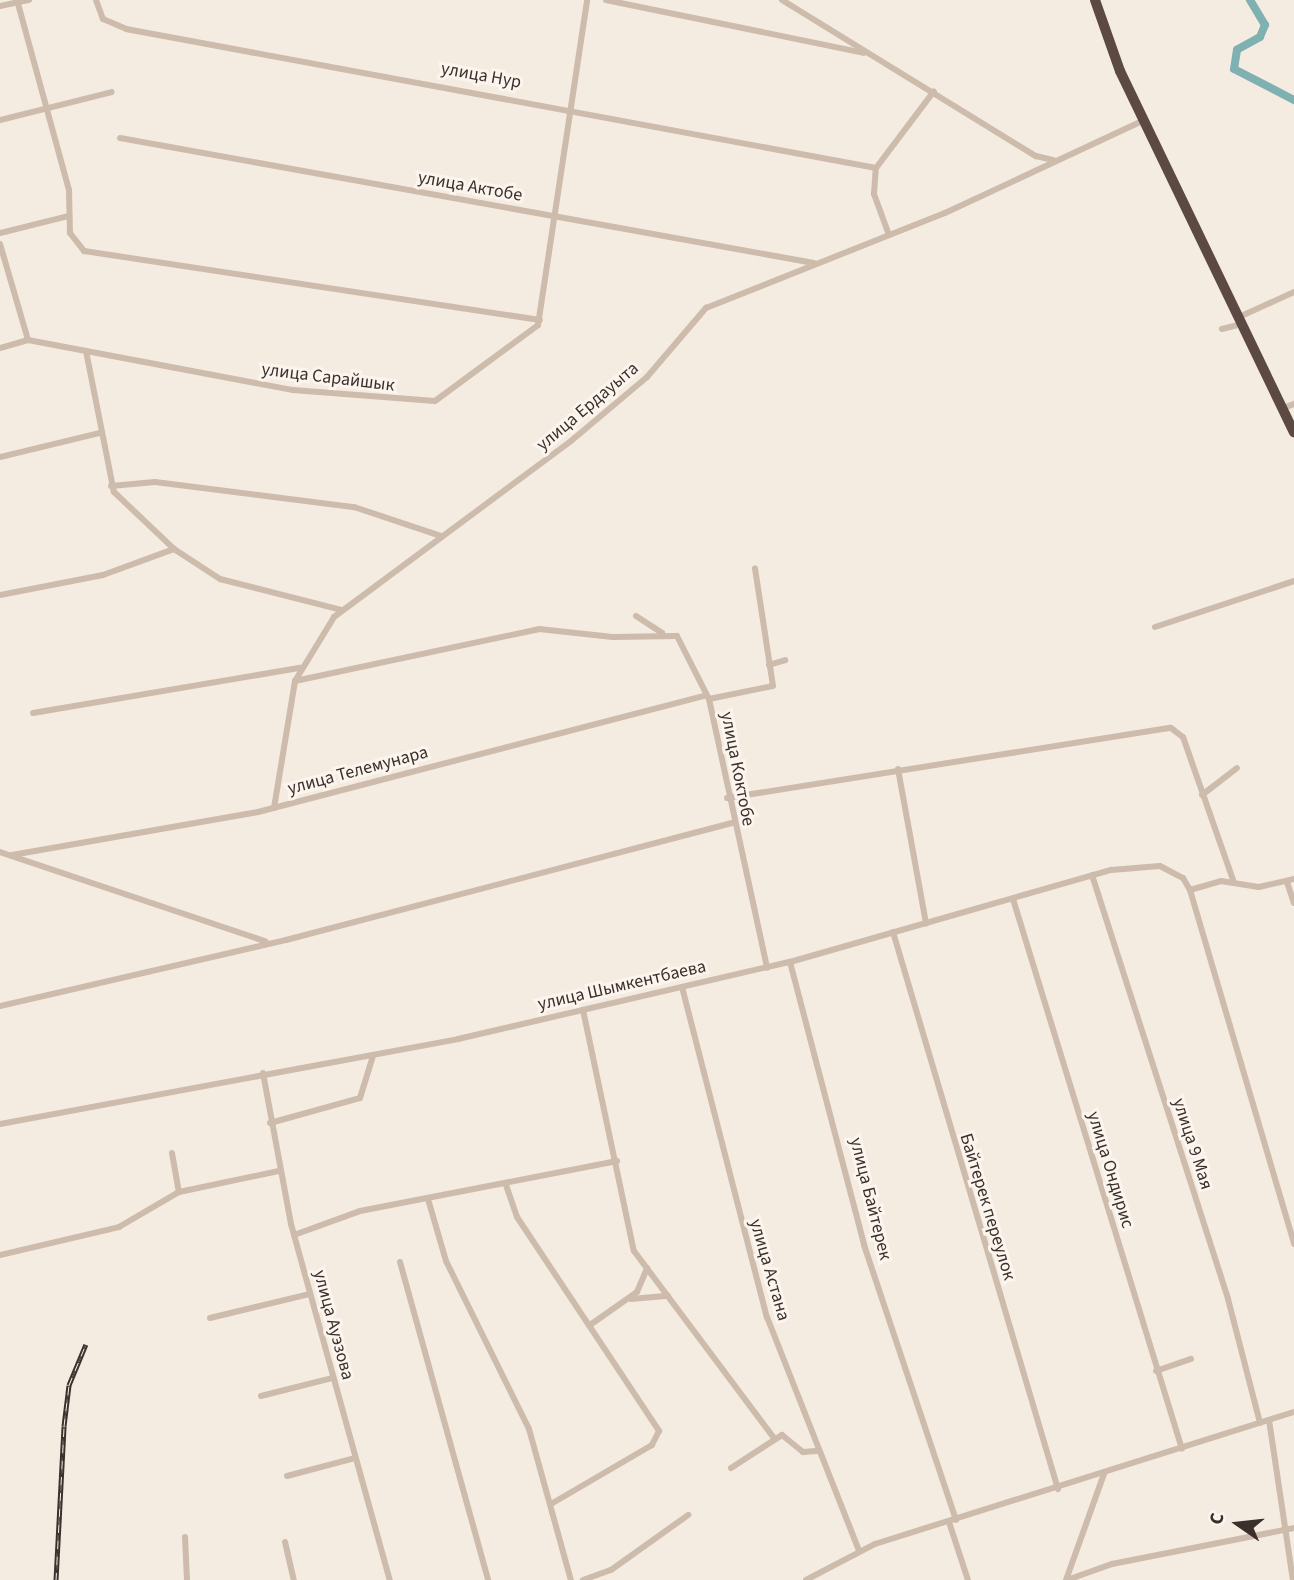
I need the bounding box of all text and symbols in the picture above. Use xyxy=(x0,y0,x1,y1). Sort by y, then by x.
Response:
street label: улица Нур xyxy=(439,58,523,94)
street label: улица Актобе xyxy=(416,167,524,207)
street label: улица Ердауыта xyxy=(533,358,643,456)
street label: улица Сарайшык xyxy=(260,359,396,397)
street label: улица Коктобе xyxy=(715,710,759,828)
street label: улица Телемунара xyxy=(285,742,431,800)
street label: улица Шымкентбаева xyxy=(536,956,708,1016)
street label: улица 9 Мая xyxy=(1167,1096,1217,1192)
street label: улица Ондирис xyxy=(1082,1109,1138,1231)
street label: Байтерек переулок xyxy=(954,1131,1020,1283)
street label: улица Байтерек xyxy=(844,1136,896,1262)
street label: улица Астана xyxy=(744,1217,794,1323)
street label: улица Ауэзова xyxy=(308,1268,358,1382)
north arrow xyxy=(1203,1489,1273,1559)
text: С xyxy=(1203,1510,1232,1527)

